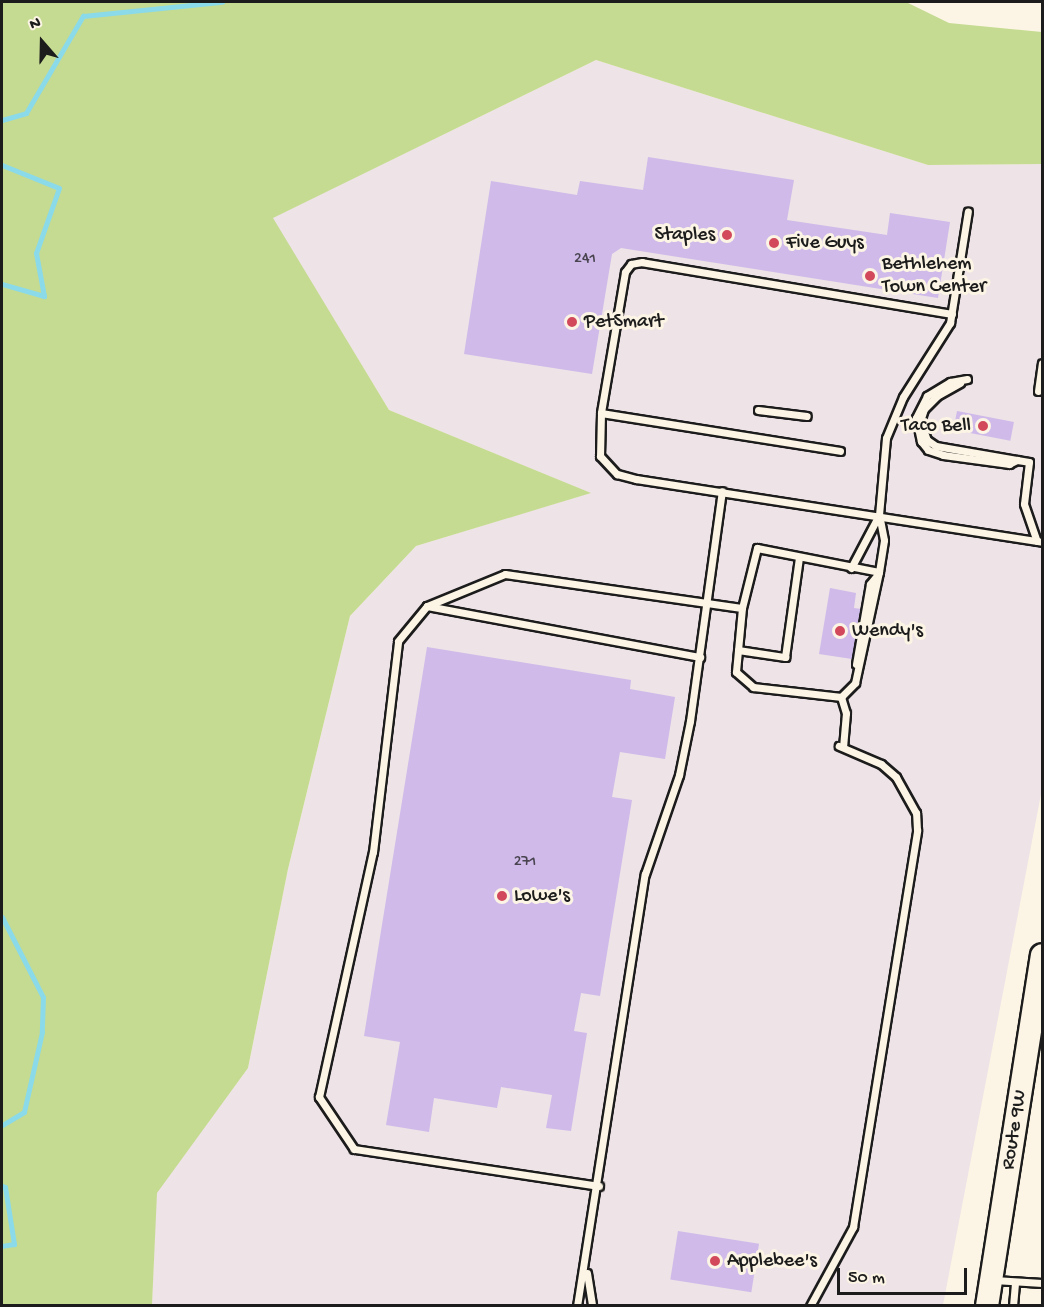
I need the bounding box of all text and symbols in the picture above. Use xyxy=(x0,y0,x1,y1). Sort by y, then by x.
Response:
north arrow xyxy=(12,12,72,72)
text: N xyxy=(28,14,44,35)
place label: Staples xyxy=(655,223,715,247)
marker: Staples xyxy=(720,228,734,242)
place label: Five Guys xyxy=(786,231,864,255)
marker: Five Guys xyxy=(767,236,781,250)
house number: 241 xyxy=(574,250,596,270)
place label: Bethlehem Town Center xyxy=(882,252,986,299)
marker: Bethlehem Town Center xyxy=(863,269,877,283)
place label: PetSmart xyxy=(584,310,663,334)
marker: PetSmart xyxy=(565,315,579,329)
place label: Taco Bell xyxy=(901,414,971,438)
marker: Taco Bell xyxy=(976,419,990,433)
place label: Wendy's xyxy=(852,619,923,643)
marker: Wendy's xyxy=(833,624,847,638)
house number: 271 xyxy=(514,853,536,873)
place label: Lowe's xyxy=(514,884,570,908)
marker: Lowe's xyxy=(495,889,509,903)
street label: Route 9W xyxy=(997,1088,1033,1172)
place label: Applebee's xyxy=(727,1249,817,1273)
marker: Applebee's xyxy=(708,1254,722,1268)
scale bar xyxy=(840,1256,970,1294)
text: 50 m xyxy=(848,1268,885,1289)

